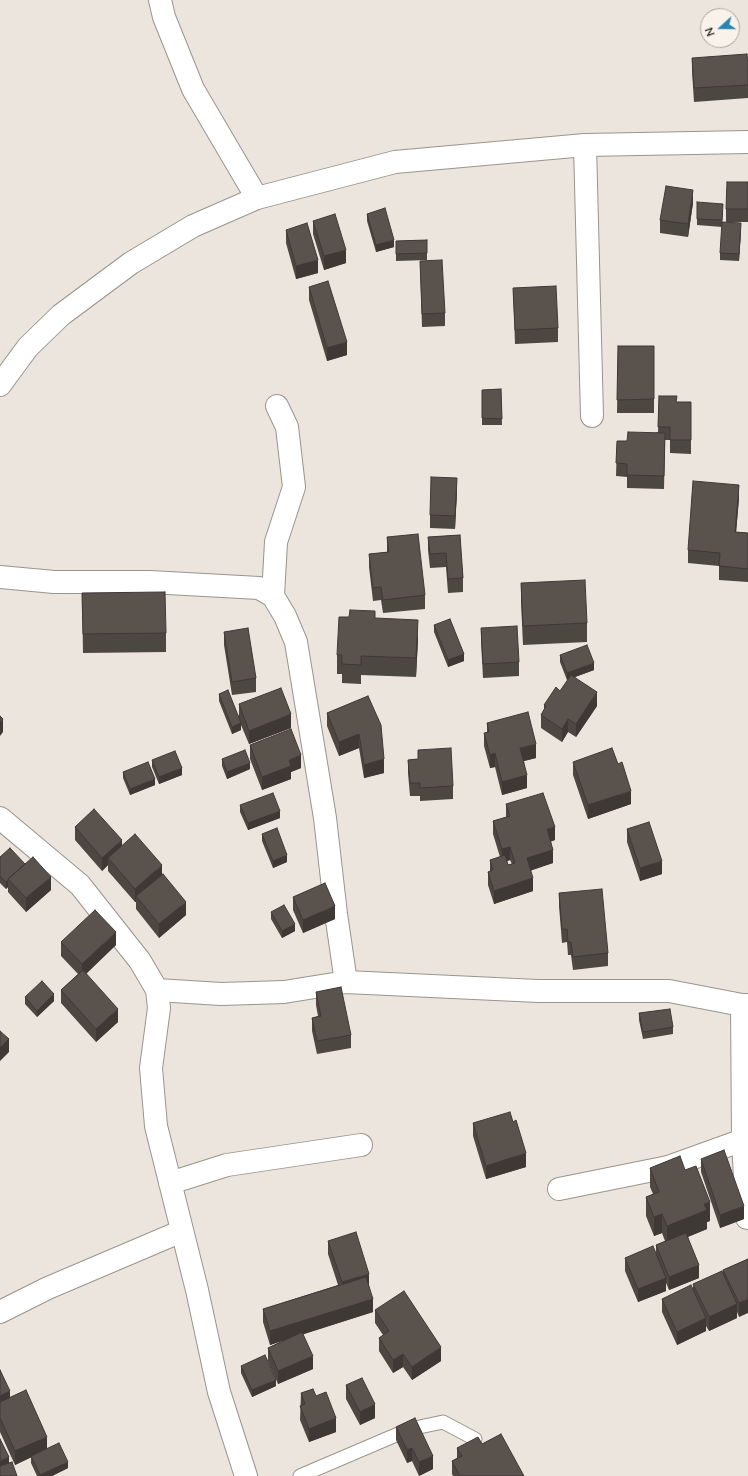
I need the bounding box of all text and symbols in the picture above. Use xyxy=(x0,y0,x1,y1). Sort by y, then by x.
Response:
north arrow xyxy=(700,8,740,48)
text: N xyxy=(702,26,717,38)

